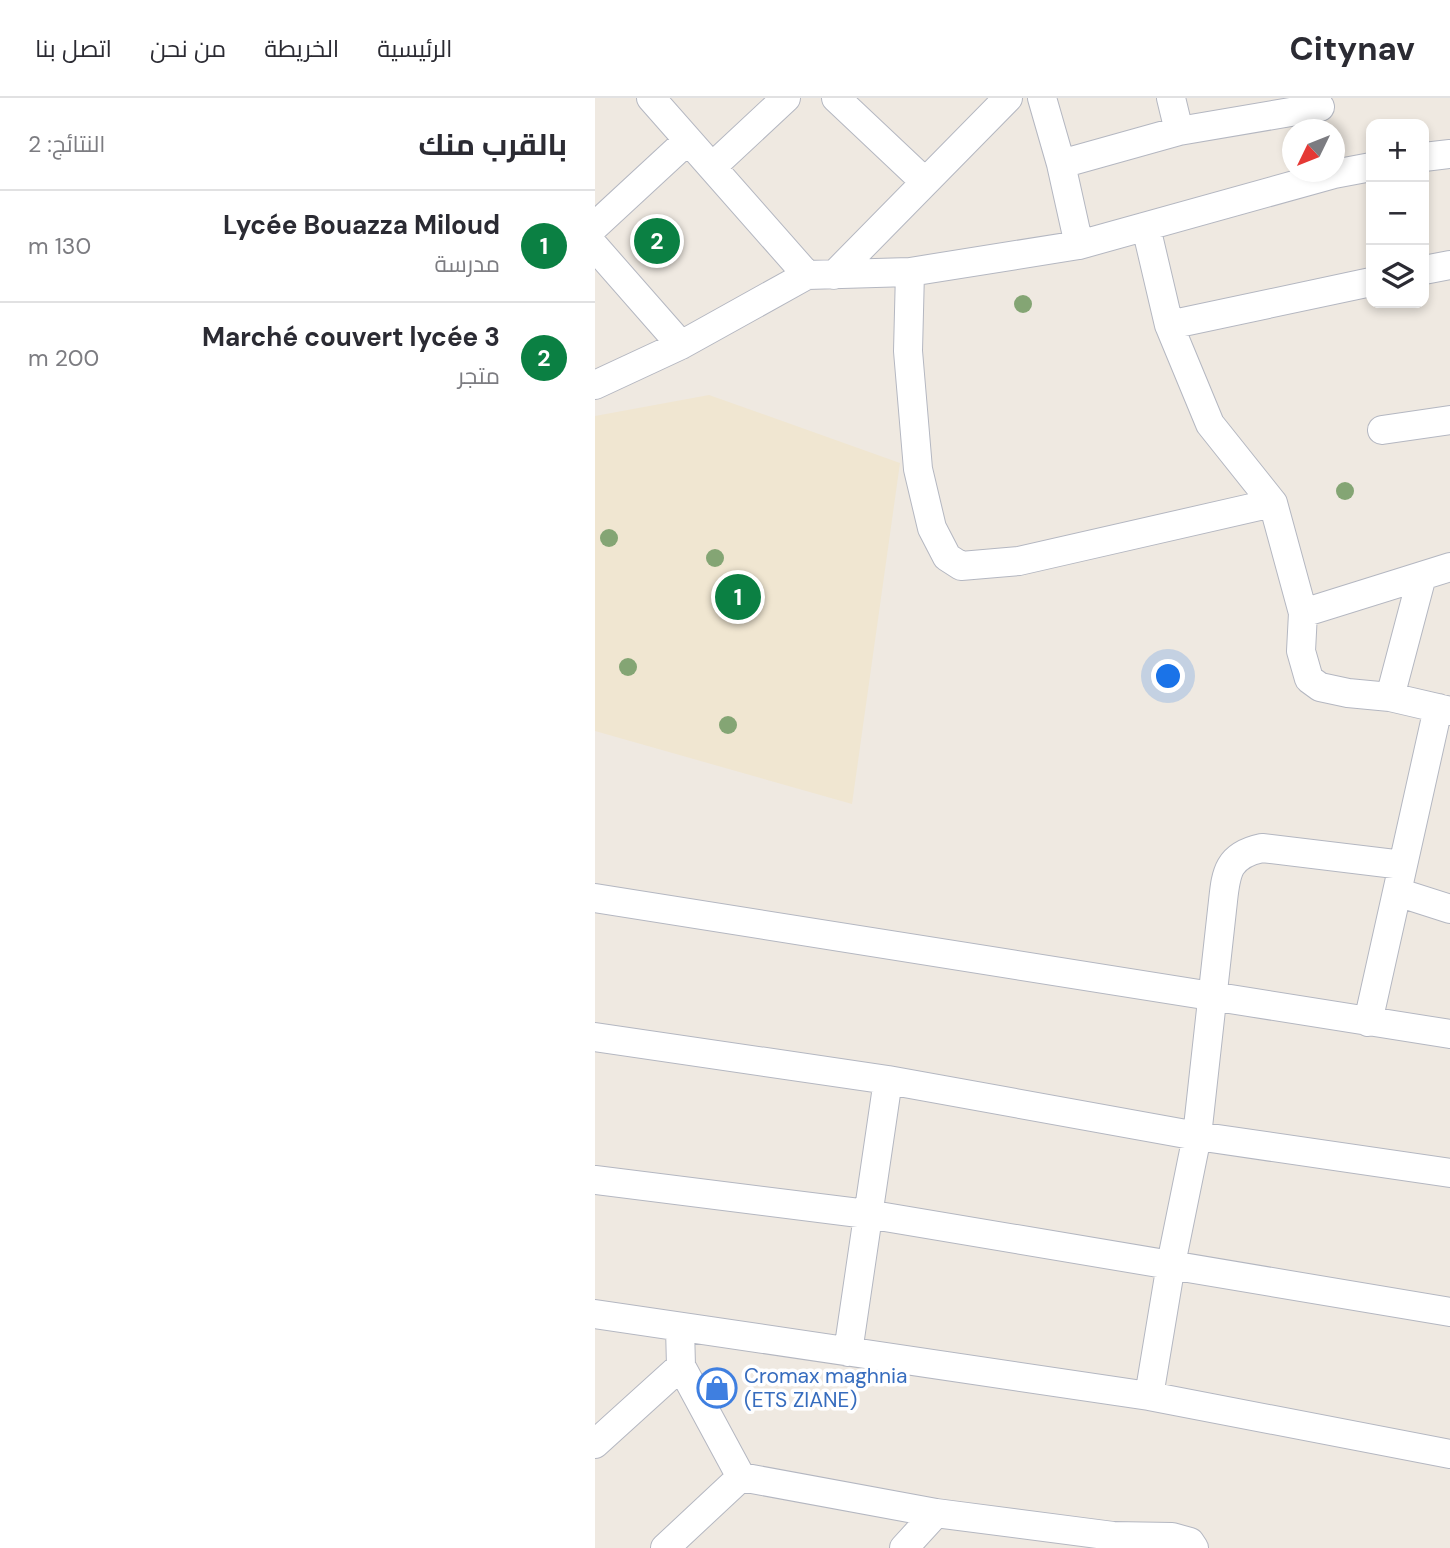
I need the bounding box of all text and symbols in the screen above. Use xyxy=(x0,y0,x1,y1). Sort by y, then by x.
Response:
text: Citynav xyxy=(1290,27,1415,70)
text: اتصل بنا xyxy=(35,33,112,64)
text: من نحن xyxy=(150,33,226,64)
text: الخريطة xyxy=(264,33,339,64)
text: الرئيسية xyxy=(377,33,452,64)
north arrow xyxy=(1282,119,1345,182)
map controls xyxy=(1366,119,1429,308)
button: + xyxy=(1366,119,1429,182)
text: بالقرب منك xyxy=(418,125,567,164)
text: النتائج: 2 xyxy=(28,129,105,159)
button: − xyxy=(1366,182,1429,245)
text: Lycée Bouazza Miloud xyxy=(223,208,500,242)
pin: 2 xyxy=(634,215,680,267)
text: 130 m xyxy=(28,231,91,261)
text: 1 xyxy=(540,231,548,261)
button: layers xyxy=(1366,245,1429,308)
text: مدرسة xyxy=(435,249,500,279)
text: Marché couvert lycée 3 xyxy=(202,320,500,354)
text: 200 m xyxy=(28,343,99,373)
text: 2 xyxy=(537,343,551,373)
text: متجر xyxy=(458,361,500,391)
pin: 1 xyxy=(715,571,761,623)
your location xyxy=(1151,659,1185,693)
place label: Cromax maghnia (ETS ZIANE) xyxy=(744,1362,907,1414)
shop icon: Cromax maghnia (ETS ZIANE) xyxy=(696,1367,738,1409)

